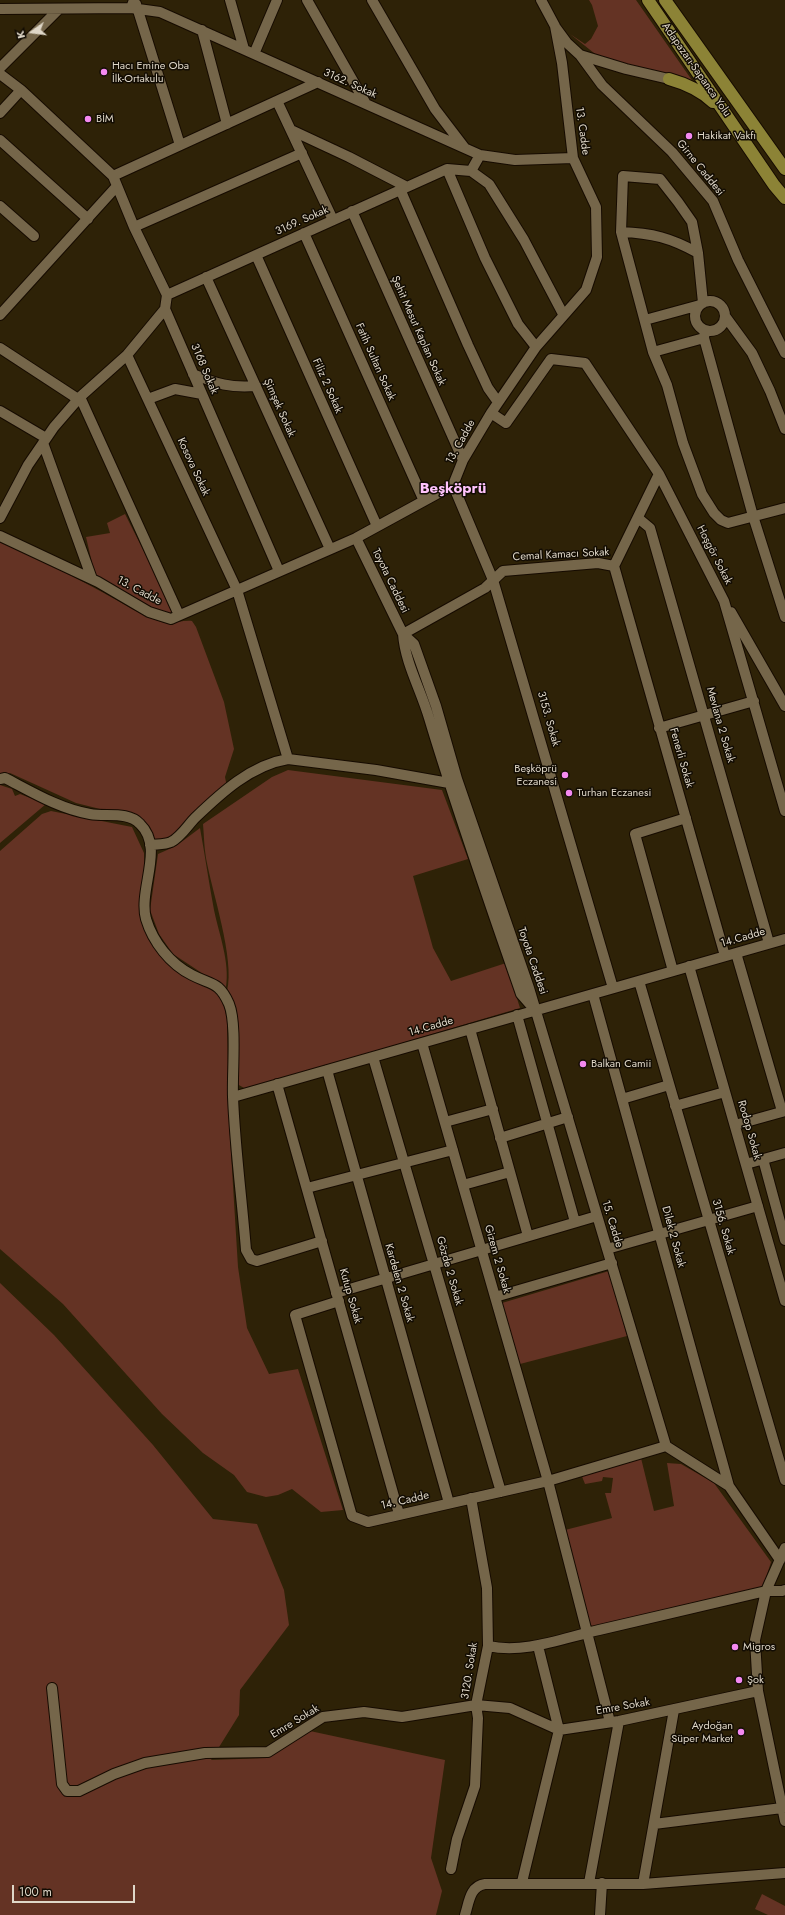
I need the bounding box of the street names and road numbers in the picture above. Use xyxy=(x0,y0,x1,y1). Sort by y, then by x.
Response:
street label: Adapazarı-Sapanca Yolu xyxy=(659,21,733,119)
street label: 3162. Sokak xyxy=(321,66,379,102)
street label: 13. Cadde xyxy=(572,106,592,156)
street label: Girne Caddesi xyxy=(673,137,727,199)
street label: 3169. Sokak xyxy=(274,203,330,239)
street label: Şehit Mesut Kaplan Sokak xyxy=(388,274,448,388)
street label: Fatih Sultan Sokak xyxy=(352,321,398,403)
street label: 3168 Sokak xyxy=(187,342,221,396)
street label: Filiz 2 Sokak xyxy=(309,357,345,415)
street label: Şimşek Sokak xyxy=(260,377,298,439)
street label: 13. Cadde xyxy=(443,418,479,466)
street label: Kosova Sokak xyxy=(174,436,212,498)
street label: Hoşgör Sokak xyxy=(693,523,735,587)
street label: Cemal Kamacı Sokak xyxy=(512,546,610,564)
street label: Toyota Caddesi xyxy=(369,547,411,615)
street label: 13. Cadde xyxy=(115,574,163,608)
street label: Mevlana 2 Sokak xyxy=(703,686,737,764)
street label: 3153. Sokak xyxy=(534,690,562,748)
street label: Fenerli Sokak xyxy=(666,727,696,789)
street label: 14.Cadde xyxy=(719,925,767,951)
street label: Toyota Caddesi xyxy=(514,926,550,996)
street label: 14.Cadde xyxy=(407,1014,455,1040)
street label: Rodop Sokak xyxy=(734,1099,764,1161)
street label: 3156. Sokak xyxy=(709,1198,737,1256)
street label: 15. Cadde xyxy=(599,1199,625,1249)
street label: Dilek 2 Sokak xyxy=(658,1205,688,1269)
street label: Gizem 2 Sokak xyxy=(481,1223,513,1295)
street label: Gözde 2 Sokak xyxy=(433,1235,465,1307)
street label: Kardelen 2 Sokak xyxy=(381,1242,417,1324)
street label: Kutup Sokak xyxy=(336,1267,364,1325)
street label: 14. Cadde xyxy=(380,1489,430,1513)
street label: 3120. Sokak xyxy=(459,1642,481,1700)
street label: Emre Sokak xyxy=(595,1696,651,1718)
street label: Emre Sokak xyxy=(268,1702,322,1742)

